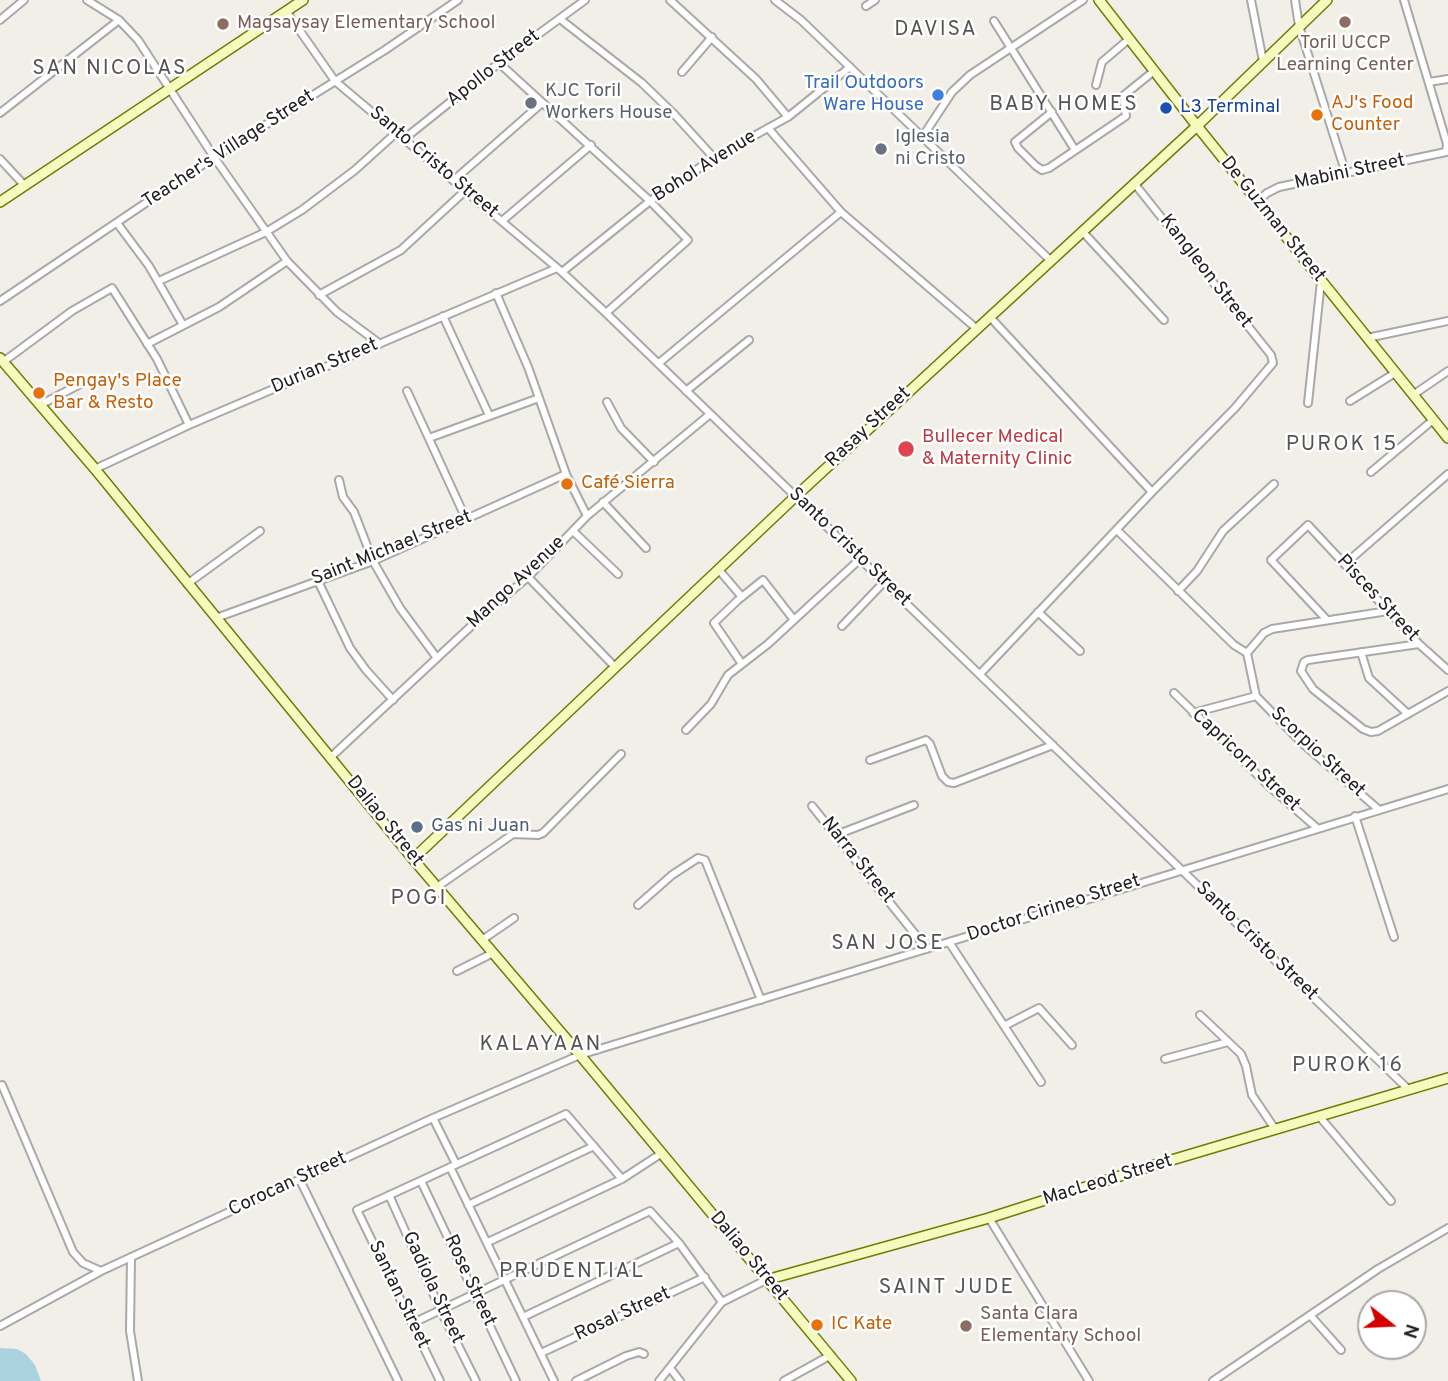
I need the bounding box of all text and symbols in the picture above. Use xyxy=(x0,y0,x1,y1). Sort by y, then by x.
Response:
place label: Magsaysay Elementary School xyxy=(237,13,496,35)
marker: Toril UCCP Learning Center xyxy=(1337,14,1353,30)
marker: Magsaysay Elementary School xyxy=(215,16,231,32)
district label: DAVISA xyxy=(895,18,977,44)
street label: Apollo Street xyxy=(443,26,545,112)
place label: Toril UCCP Learning Center xyxy=(1276,33,1414,77)
district label: SAN NICOLAS xyxy=(34,57,186,83)
place label: Trail Outdoors Ware House xyxy=(804,73,924,117)
place label: KJC Toril Workers House xyxy=(545,81,672,125)
street label: Teacher's Village Street xyxy=(139,86,319,214)
marker: Trail Outdoors Ware House xyxy=(930,87,946,103)
district label: BABY HOMES xyxy=(991,93,1137,119)
place label: AJ's Food Counter xyxy=(1331,93,1413,137)
marker: KJC Toril Workers House xyxy=(523,95,539,111)
place label: L3 Terminal xyxy=(1180,97,1280,119)
marker: L3 Terminal xyxy=(1158,100,1174,116)
street label: Santo Cristo Street xyxy=(364,102,502,224)
marker: AJ's Food Counter xyxy=(1309,107,1325,123)
street label: Bohol Avenue xyxy=(649,126,761,208)
place label: Iglesia ni Cristo xyxy=(895,127,966,171)
marker: Iglesia ni Cristo xyxy=(873,141,889,157)
street label: Mabini Street xyxy=(1293,150,1407,196)
street label: De Guzman Street xyxy=(1214,153,1330,287)
street label: Kangleon Street xyxy=(1154,211,1256,333)
street label: Durian Street xyxy=(268,334,382,400)
place label: Pengay's Place Bar & Resto xyxy=(53,371,182,415)
street label: Rasay Street xyxy=(822,383,916,473)
marker: Pengay's Place Bar & Resto xyxy=(31,385,47,401)
place label: Bullecer Medical & Maternity Clinic xyxy=(922,427,1072,471)
district label: PUROK 15 xyxy=(1287,433,1397,459)
marker: Bullecer Medical & Maternity Clinic xyxy=(896,439,916,459)
place label: Café Sierra xyxy=(581,473,675,495)
marker: Café Sierra xyxy=(559,476,575,492)
street label: Santo Cristo Street xyxy=(783,484,915,612)
street label: Saint Michael Street xyxy=(308,506,476,592)
street label: Mango Avenue xyxy=(463,532,571,634)
street label: Pisces Street xyxy=(1331,551,1423,647)
street label: Scorpio Street xyxy=(1265,703,1369,803)
street label: Capricorn Street xyxy=(1186,705,1304,817)
street label: Daliao Street xyxy=(341,772,427,872)
street label: Narra Street xyxy=(815,813,899,909)
place label: Gas ni Juan xyxy=(431,816,530,838)
marker: Gas ni Juan xyxy=(409,819,425,835)
street label: Doctor Cirineo Street xyxy=(965,870,1143,948)
street label: Santo Cristo Street xyxy=(1190,878,1322,1006)
district label: POGI xyxy=(391,887,447,913)
district label: SAN JOSE xyxy=(832,932,944,958)
district label: KALAYAAN xyxy=(481,1033,601,1059)
district label: PUROK 16 xyxy=(1293,1054,1403,1080)
street label: Corocan Street xyxy=(225,1148,351,1222)
street label: MacLeod Street xyxy=(1041,1151,1175,1211)
street label: Daliao Street xyxy=(704,1208,792,1306)
street label: Gadiola Street xyxy=(396,1228,468,1348)
street label: Rose Street xyxy=(438,1232,500,1330)
street label: Santan Street xyxy=(362,1238,434,1352)
district label: PRUDENTIAL xyxy=(500,1260,644,1286)
district label: SAINT JUDE xyxy=(880,1276,1014,1302)
street label: Rosal Street xyxy=(571,1283,675,1347)
north arrow xyxy=(1357,1290,1427,1360)
place label: Santa Clara Elementary School xyxy=(980,1304,1141,1348)
place label: IC Kate xyxy=(831,1314,892,1336)
marker: IC Kate xyxy=(809,1317,825,1333)
marker: Santa Clara Elementary School xyxy=(958,1318,974,1334)
text: N xyxy=(1397,1321,1424,1341)

